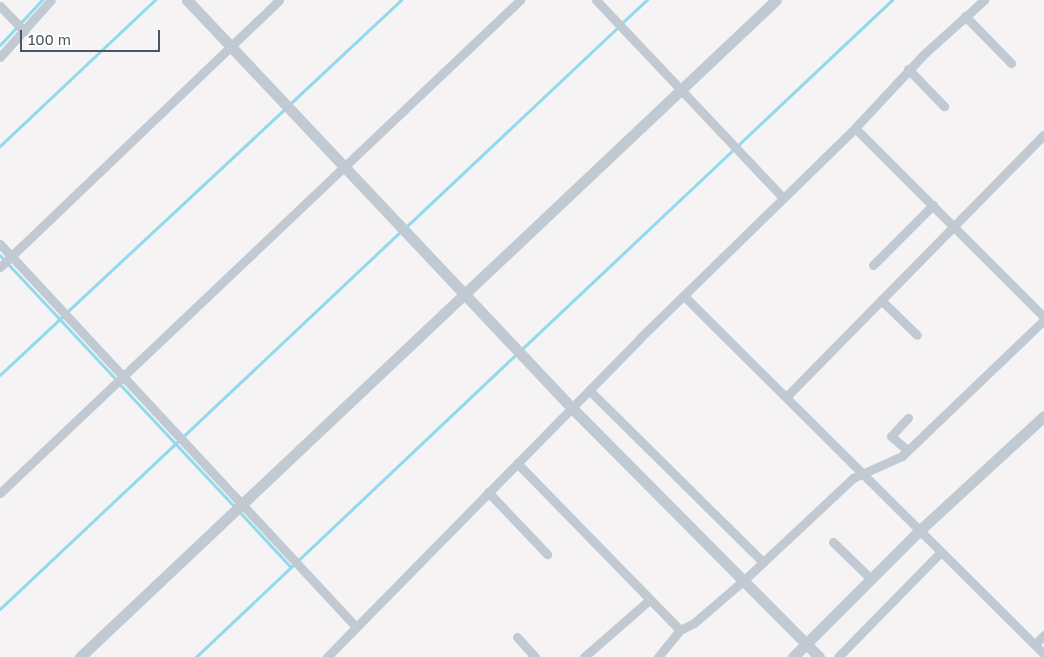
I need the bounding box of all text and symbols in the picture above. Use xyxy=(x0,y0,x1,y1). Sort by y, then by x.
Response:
scale bar xyxy=(22,20,162,52)
text: 100 m xyxy=(28,30,71,48)

